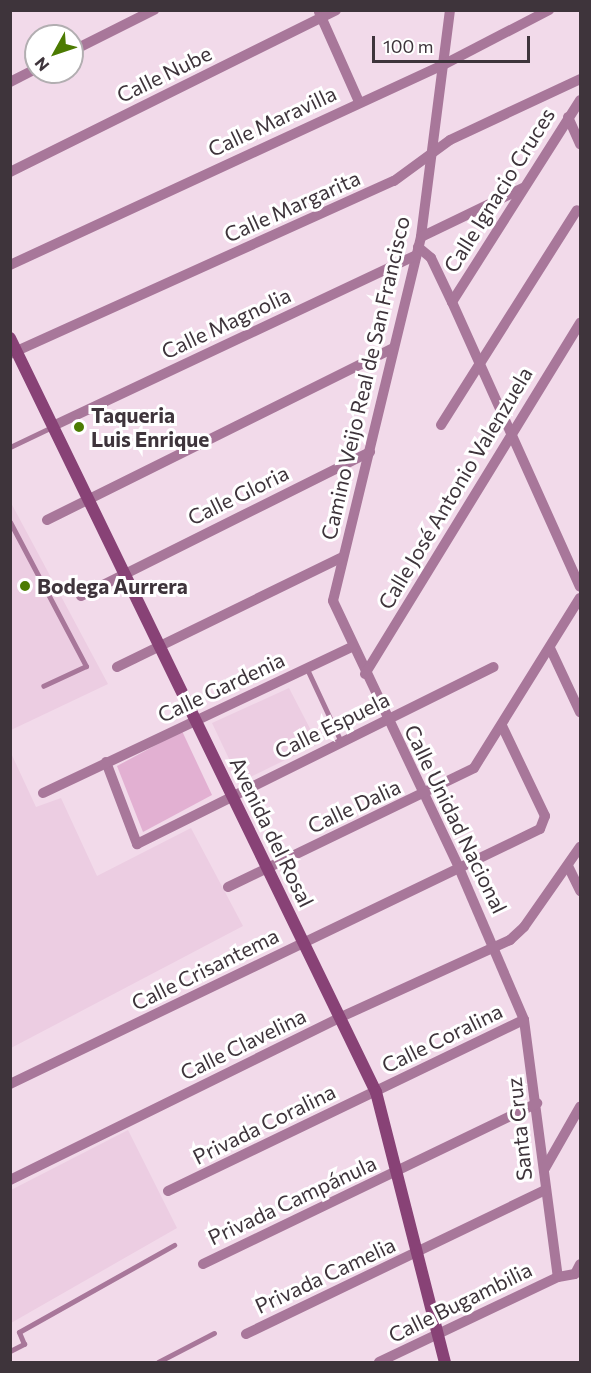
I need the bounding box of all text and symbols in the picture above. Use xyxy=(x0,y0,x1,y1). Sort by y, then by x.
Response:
north arrow xyxy=(24,24,84,84)
scale bar xyxy=(375,24,532,62)
text: 100 m xyxy=(383,35,433,57)
street label: Calle Nube xyxy=(113,40,215,108)
text: N xyxy=(30,54,52,75)
street label: Calle Maravilla xyxy=(204,80,340,162)
street label: Calle Ignacio Cruces xyxy=(438,103,560,277)
street label: Calle Margarita xyxy=(220,165,364,247)
street label: Camino Veijo Real de San Francisco xyxy=(315,214,415,542)
street label: Calle Magnolia xyxy=(157,282,295,364)
street label: Calle José Antonio Valenzuela xyxy=(373,362,537,614)
place label: Taqueria Luis Enrique xyxy=(91,402,209,452)
marker: Taqueria Luis Enrique xyxy=(72,420,86,434)
street label: Calle Gloria xyxy=(183,460,293,530)
place label: Bodega Aurrera xyxy=(37,573,188,599)
marker: Bodega Aurrera xyxy=(18,579,32,593)
street label: Calle Gardenia xyxy=(154,647,288,727)
street label: Calle Espuela xyxy=(270,686,394,764)
street label: Calle Unidad Nacional xyxy=(399,721,513,917)
street label: Avenida del Rosal xyxy=(225,753,319,911)
street label: Calle Dalia xyxy=(304,774,404,838)
street label: Calle Crisantema xyxy=(127,922,283,1016)
street label: Calle Coralina xyxy=(378,998,506,1078)
street label: Calle Clavelina xyxy=(176,1003,310,1085)
street label: Santa Cruz xyxy=(501,1076,537,1182)
street label: Privada Coralina xyxy=(189,1079,339,1169)
street label: Privada Campánula xyxy=(204,1150,380,1250)
street label: Privada Camelia xyxy=(251,1231,399,1319)
street label: Calle Bugambilia xyxy=(384,1256,536,1348)

